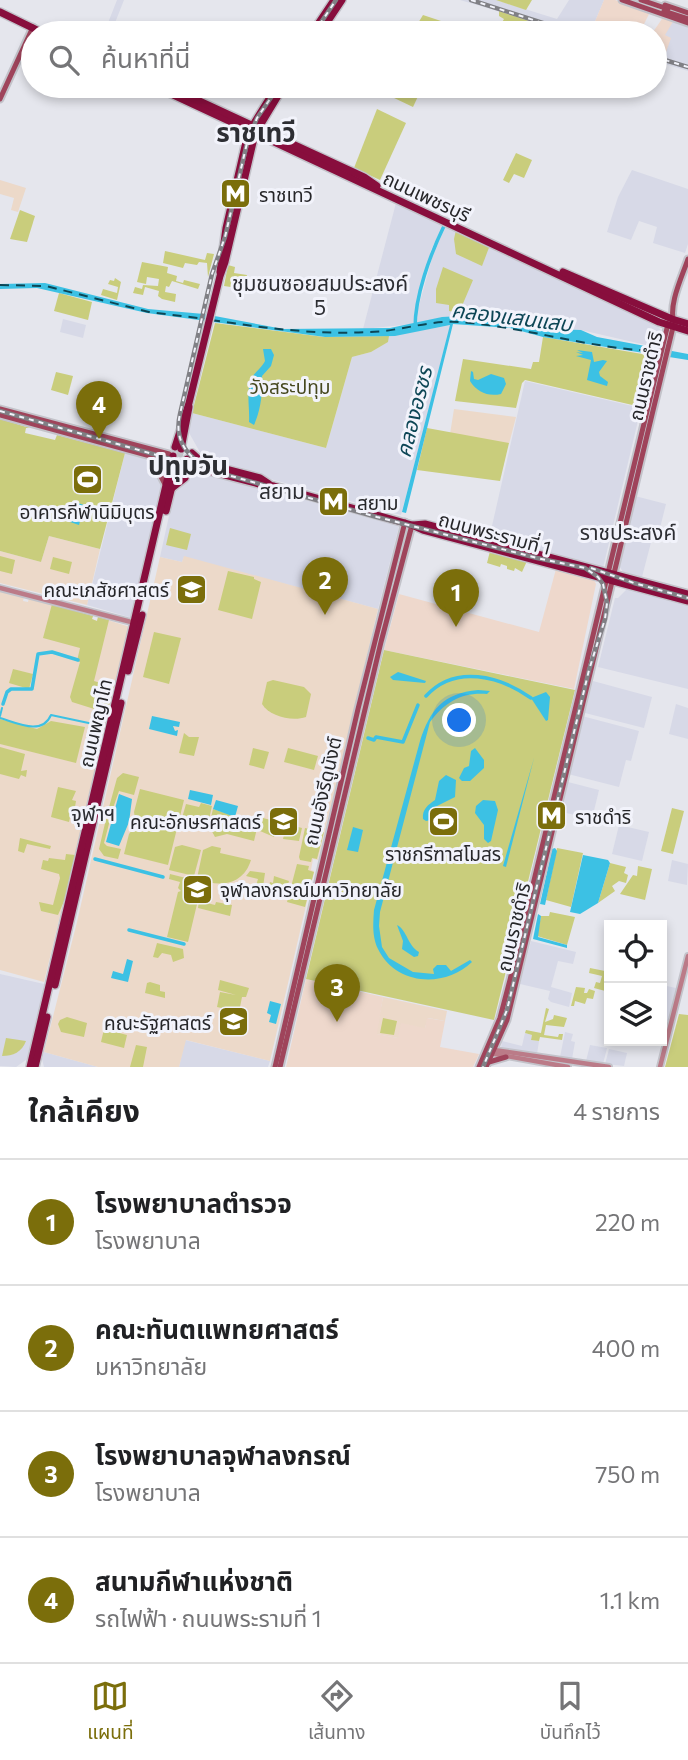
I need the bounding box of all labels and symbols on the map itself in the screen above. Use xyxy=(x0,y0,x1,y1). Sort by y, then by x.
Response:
district label: ราชเทวี xyxy=(216,116,296,147)
street label: ถนนเพชรบุรี xyxy=(379,166,474,227)
metro station icon: ราชเทวี xyxy=(219,177,253,211)
place label: ราชเทวี xyxy=(259,183,313,206)
district label: ชุมชนซอยสมประสงค์ 5 xyxy=(232,270,408,319)
water label: คลองแสนแสบ xyxy=(450,296,575,336)
street label: ถนนราชดำริ xyxy=(624,329,666,423)
water label: คลองอรชร xyxy=(390,362,437,460)
park label: วังสระปทุม xyxy=(250,375,330,399)
pin: 4 xyxy=(76,381,122,439)
district label: ปทุมวัน xyxy=(148,449,228,482)
sports icon: อาคารกีฬานิมิบุตร xyxy=(70,463,104,497)
district label: สยาม xyxy=(259,478,305,503)
metro station icon: สยาม xyxy=(317,485,351,519)
place label: สยาม xyxy=(357,491,399,514)
place label: อาคารกีฬานิมิบุตร xyxy=(19,500,155,524)
street label: ถนนพระรามที่ 1 xyxy=(436,506,554,559)
district label: ราชประสงค์ xyxy=(580,519,676,544)
pin: 2 xyxy=(302,557,348,615)
pin: 1 xyxy=(433,569,479,627)
school or university icon: คณะเภสัชศาสตร์ xyxy=(175,572,209,606)
place label: คณะเภสัชศาสตร์ xyxy=(43,578,170,601)
street label: ถนนพญาไท xyxy=(74,676,116,770)
your location xyxy=(442,703,476,737)
street label: ถนนอังรีดูนังต์ xyxy=(298,734,348,848)
metro station icon: ราชดำริ xyxy=(535,799,569,833)
district label: จุฬาฯ xyxy=(71,800,115,827)
school or university icon: คณะอักษรศาสตร์ xyxy=(267,804,301,838)
sports icon: ราชกรีฑาสโมสร xyxy=(426,805,460,839)
place label: ราชดำริ xyxy=(575,805,631,828)
place label: คณะอักษรศาสตร์ xyxy=(130,810,262,833)
place label: ราชกรีฑาสโมสร xyxy=(385,842,501,865)
school or university icon: จุฬาลงกรณ์มหาวิทยาลัย xyxy=(180,872,214,906)
place label: จุฬาลงกรณ์มหาวิทยาลัย xyxy=(220,878,402,902)
street label: ถนนราชดำริ xyxy=(492,880,534,974)
pin: 3 xyxy=(314,964,360,1022)
school or university icon: คณะรัฐศาสตร์ xyxy=(217,1005,251,1039)
place label: คณะรัฐศาสตร์ xyxy=(104,1011,212,1034)

